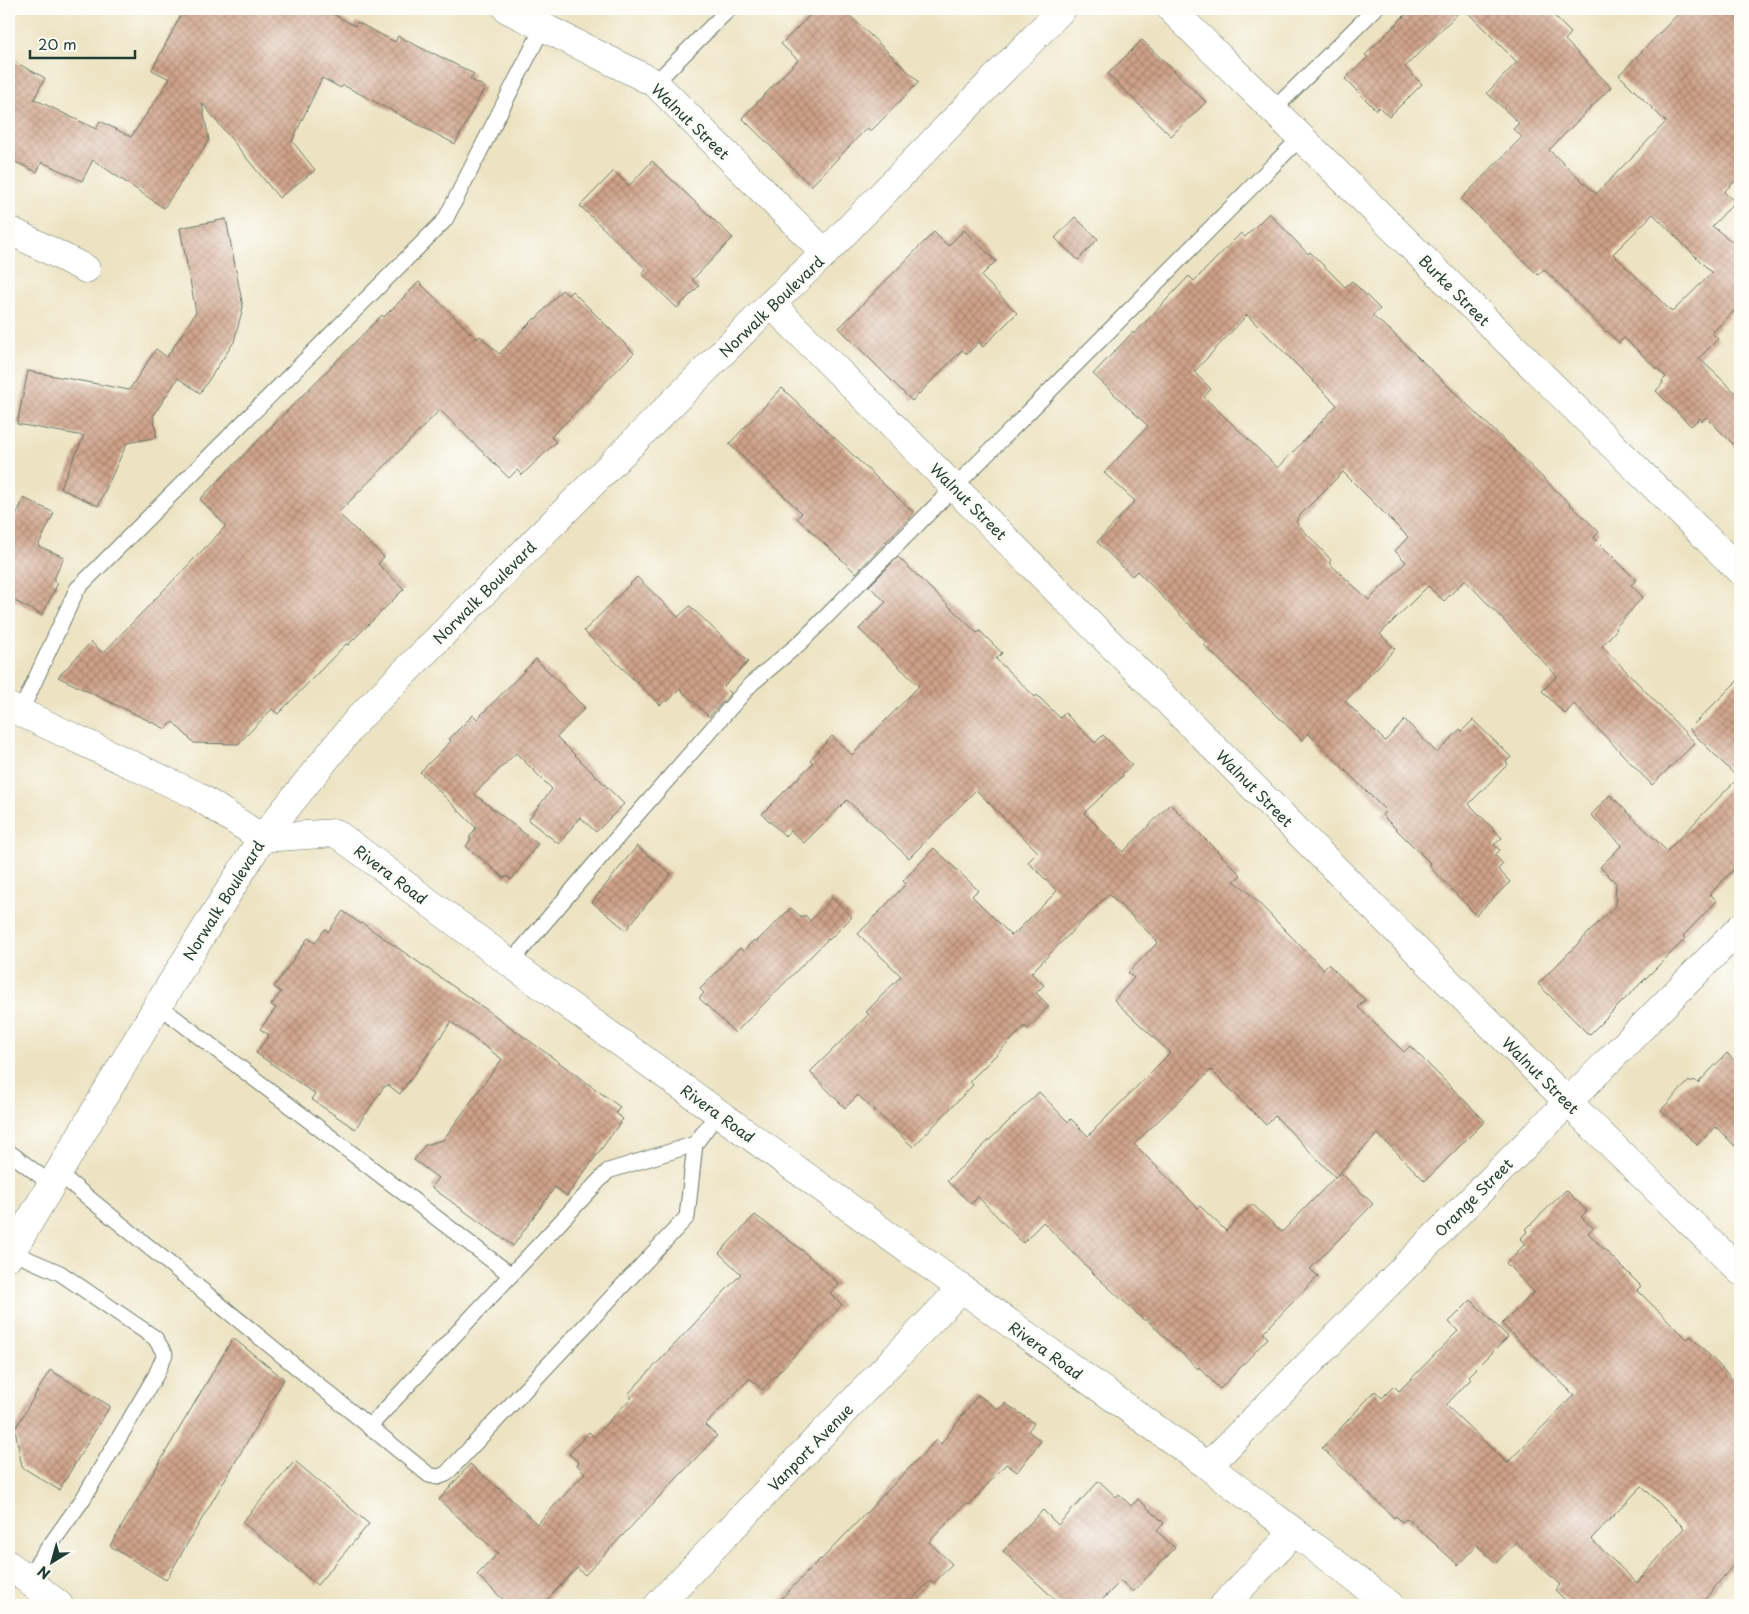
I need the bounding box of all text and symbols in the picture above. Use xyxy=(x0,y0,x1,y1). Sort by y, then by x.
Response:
scale bar xyxy=(30,28,135,60)
text: 20 m xyxy=(38,32,77,55)
street label: Walnut Street xyxy=(647,78,735,164)
street label: Burke Street xyxy=(1414,249,1496,331)
street label: Norwalk Boulevard xyxy=(714,250,828,362)
street label: Walnut Street xyxy=(925,457,1013,545)
street label: Norwalk Boulevard xyxy=(427,535,541,649)
street label: Walnut Street xyxy=(1211,744,1299,832)
street label: Norwalk Boulevard xyxy=(177,836,269,964)
street label: Rivera Road xyxy=(349,839,433,909)
street label: Walnut Street xyxy=(1497,1031,1585,1119)
street label: Rivera Road xyxy=(676,1078,760,1148)
street label: Orange Street xyxy=(1428,1152,1518,1242)
street label: Rivera Road xyxy=(1004,1315,1088,1385)
street label: Vanport Avenue xyxy=(762,1398,858,1496)
north arrow xyxy=(28,1536,78,1586)
text: N xyxy=(33,1561,55,1585)

